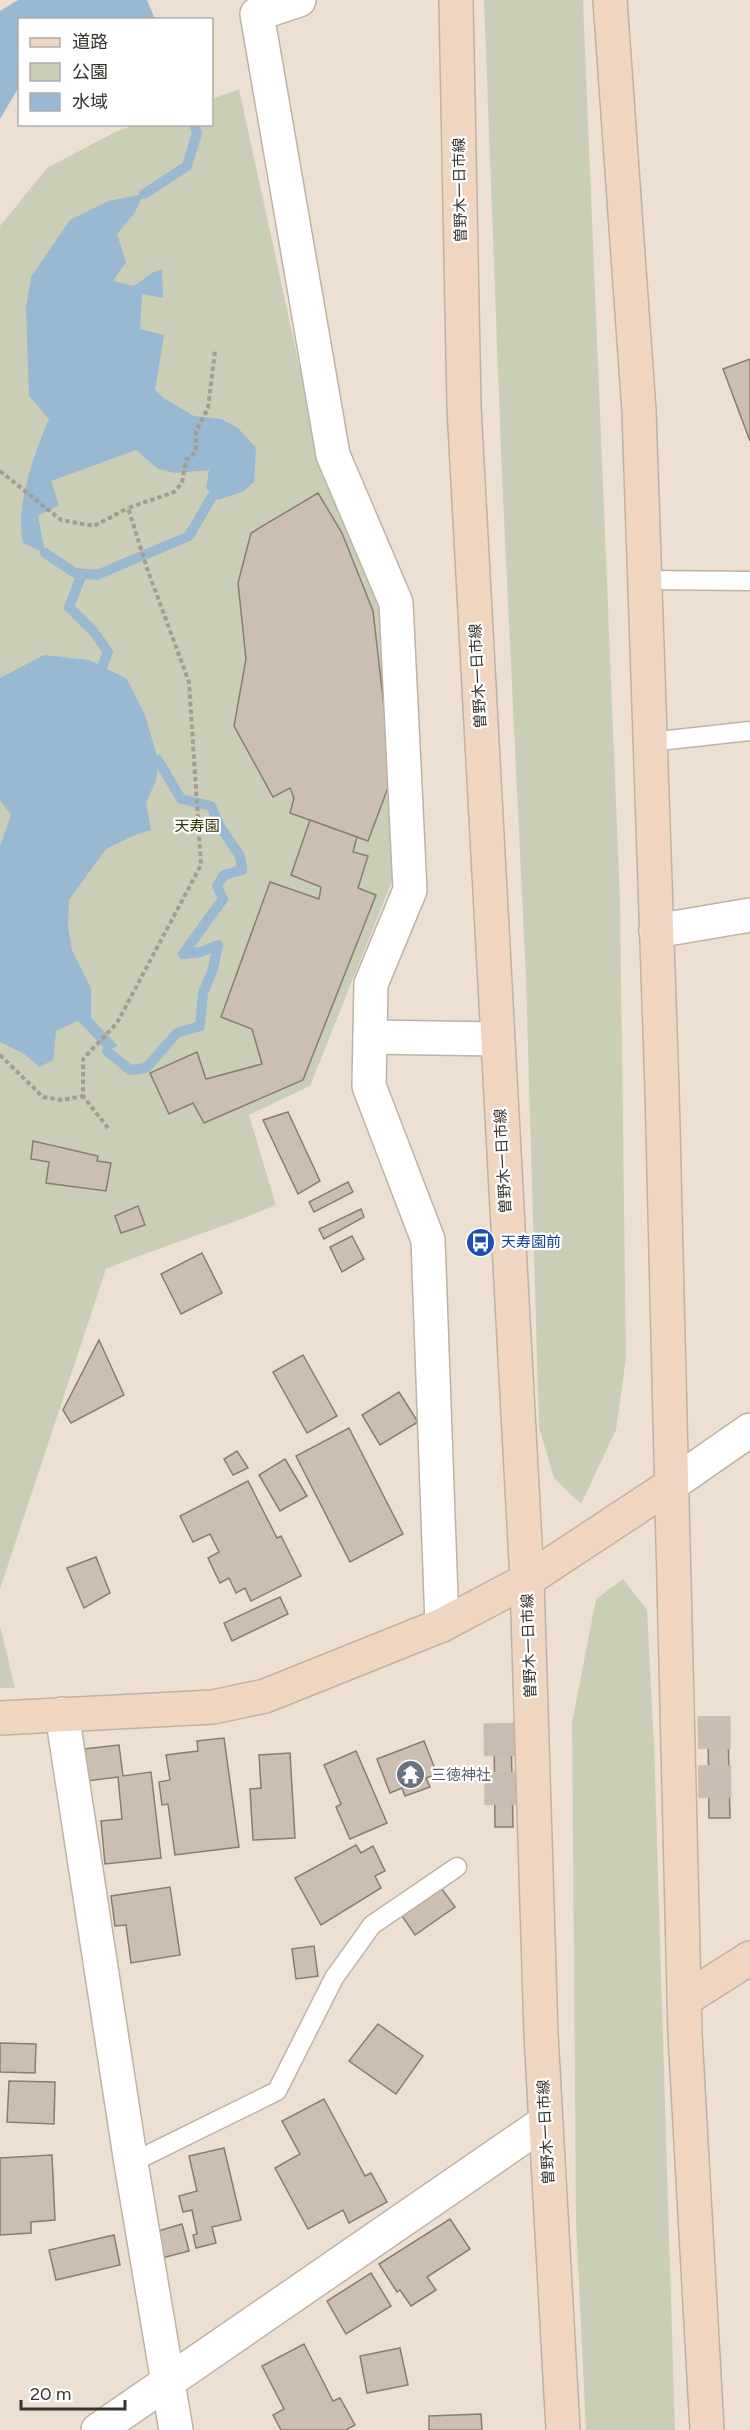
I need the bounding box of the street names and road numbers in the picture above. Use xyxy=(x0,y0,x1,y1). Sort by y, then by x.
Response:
street label: 曽野木一日市線 xyxy=(450,137,470,243)
street label: 曽野木一日市線 xyxy=(466,623,490,729)
street label: 曽野木一日市線 xyxy=(491,1108,515,1214)
street label: 曽野木一日市線 xyxy=(518,1593,540,1699)
street label: 曽野木一日市線 xyxy=(534,2079,558,2185)

